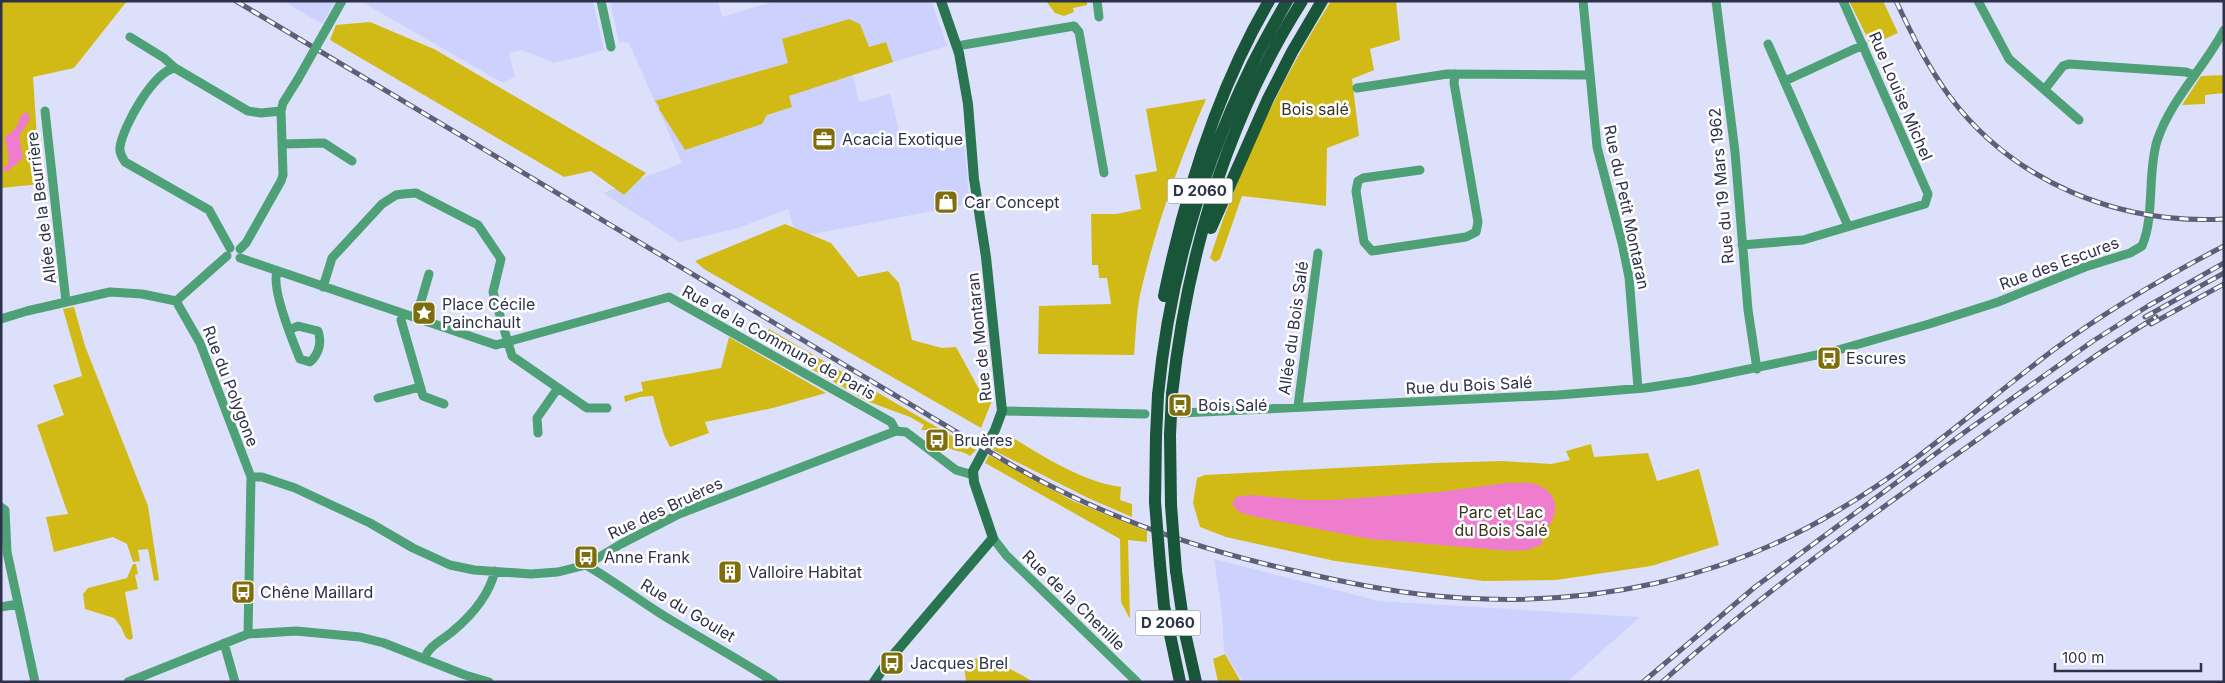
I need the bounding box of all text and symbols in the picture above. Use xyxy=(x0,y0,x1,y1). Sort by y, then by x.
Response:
street label: Rue Louise Michel xyxy=(1865,29,1937,163)
park label: Bois salé xyxy=(1281,99,1349,119)
street label: Rue du 19 Mars 1962 xyxy=(1704,107,1738,265)
street label: Rue du Petit Montaran xyxy=(1600,123,1654,291)
office icon: Acacia Exotique xyxy=(811,126,837,152)
place label: Acacia Exotique xyxy=(842,129,963,149)
street label: Allée de la Beurrière xyxy=(22,131,60,285)
road number: D 2060 xyxy=(1168,178,1232,204)
shop icon: Car Concept xyxy=(933,189,959,215)
place label: Car Concept xyxy=(964,192,1059,212)
street label: Rue des Escures xyxy=(1996,232,2122,294)
street label: Allée du Bois Salé xyxy=(1274,260,1312,396)
street label: Rue de Montaran xyxy=(962,272,996,402)
street label: Rue de la Commune de Paris xyxy=(679,280,879,404)
place label: Place Cécile Painchault xyxy=(442,294,535,332)
place icon: Place Cécile Painchault xyxy=(411,300,437,326)
street label: Rue du Polygone xyxy=(199,323,263,449)
bus stop icon: Escures xyxy=(1816,345,1842,371)
place label: Escures xyxy=(1846,348,1906,368)
street label: Rue du Bois Salé xyxy=(1405,372,1533,398)
bus stop icon: Bois Salé xyxy=(1167,392,1193,418)
place label: Bois Salé xyxy=(1198,395,1267,415)
bus stop icon: Bruères xyxy=(924,427,950,453)
place label: Bruères xyxy=(954,430,1013,450)
street label: Rue des Bruères xyxy=(604,473,726,543)
park label: Parc et Lac du Bois Salé xyxy=(1454,502,1548,540)
bus stop icon: Anne Frank xyxy=(573,544,599,570)
street label: Rue de la Chenille xyxy=(1018,546,1130,654)
place label: Anne Frank xyxy=(604,547,690,567)
building icon: Valloire Habitat xyxy=(717,559,743,585)
place label: Valloire Habitat xyxy=(748,562,862,582)
street label: Rue du Goulet xyxy=(637,574,739,646)
bus stop icon: Chêne Maillard xyxy=(230,579,256,605)
place label: Chêne Maillard xyxy=(260,582,373,602)
road number: D 2060 xyxy=(1136,610,1200,636)
scale bar xyxy=(2055,640,2201,672)
text: 100 m xyxy=(2062,648,2104,667)
bus stop icon: Jacques Brel xyxy=(879,650,905,676)
place label: Jacques Brel xyxy=(910,653,1008,673)

